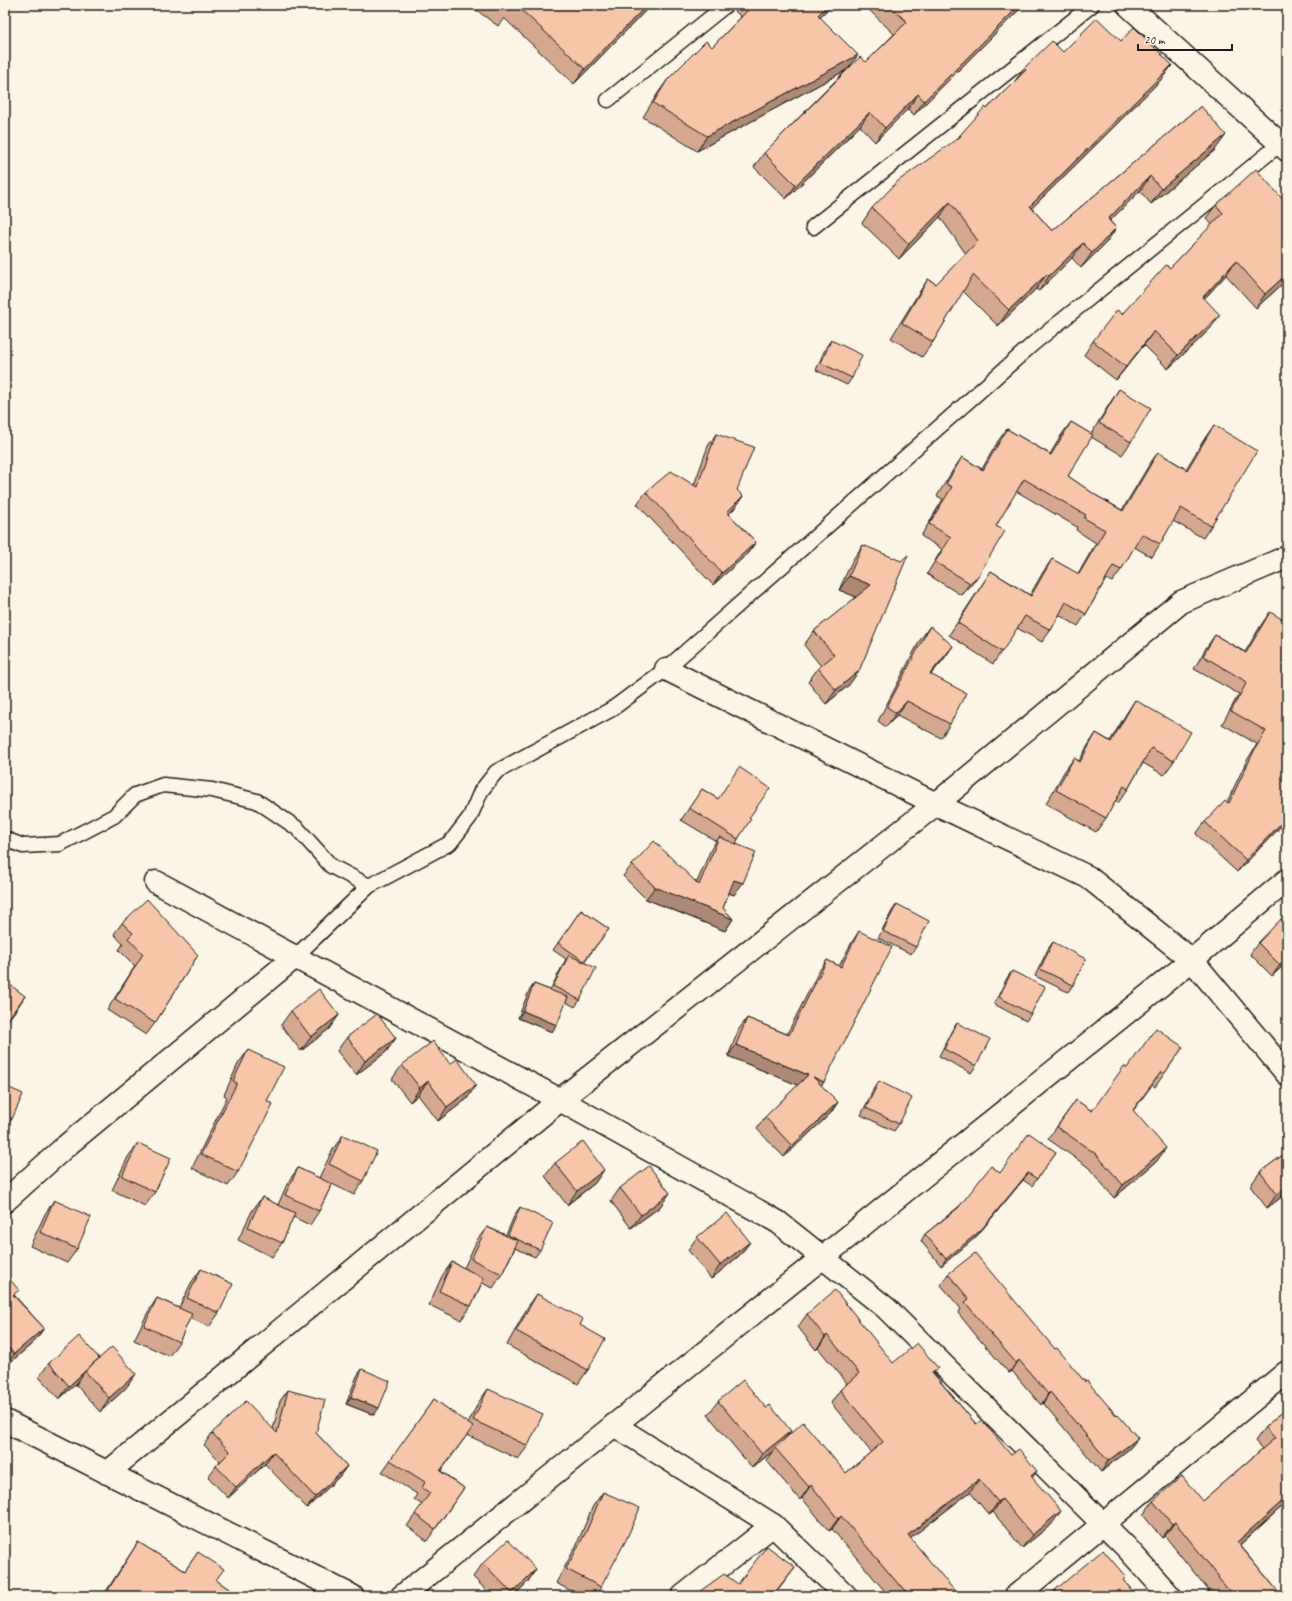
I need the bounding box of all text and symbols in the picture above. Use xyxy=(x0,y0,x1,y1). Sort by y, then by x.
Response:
scale bar xyxy=(1138,26,1232,52)
text: 20 m xyxy=(1144,32,1166,48)

